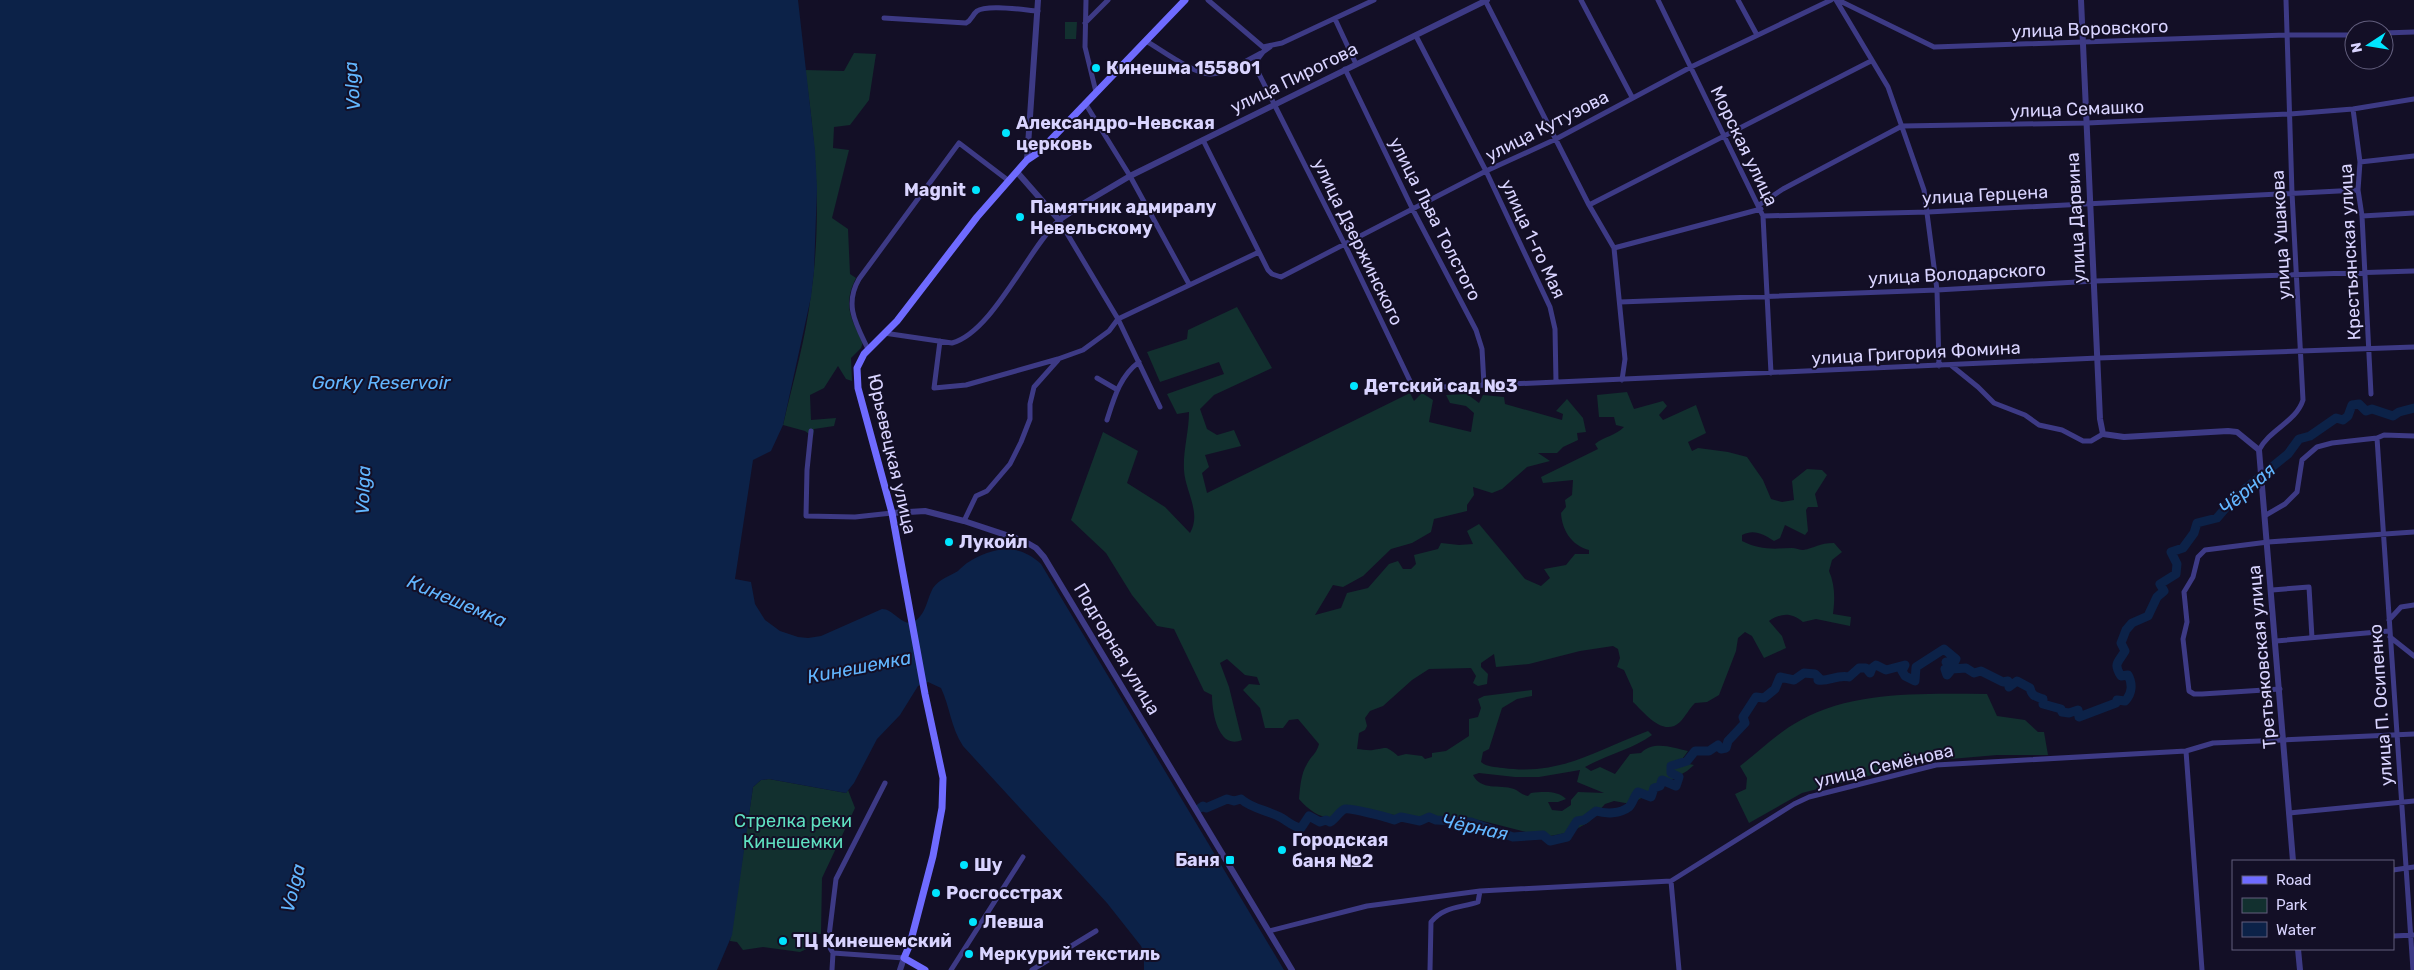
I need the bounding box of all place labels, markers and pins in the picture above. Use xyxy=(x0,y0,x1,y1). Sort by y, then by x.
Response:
place label: Кинешма 155801 xyxy=(1106,57,1260,79)
marker: Кинешма 155801 xyxy=(1090,62,1102,74)
place label: Александро-Невская церковь xyxy=(1016,112,1215,155)
marker: Александро-Невская церковь xyxy=(1000,127,1012,139)
place label: Magnit xyxy=(904,179,966,201)
marker: Magnit xyxy=(970,184,982,196)
place label: Памятник адмиралу Невельскому xyxy=(1030,196,1217,239)
marker: Памятник адмиралу Невельскому xyxy=(1014,211,1026,223)
place label: Детский сад №3 xyxy=(1364,375,1518,397)
marker: Детский сад №3 xyxy=(1348,380,1360,392)
place label: Лукойл xyxy=(959,531,1028,553)
marker: Лукойл xyxy=(943,536,955,548)
place label: Городская баня №2 xyxy=(1292,829,1388,872)
marker: Городская баня №2 xyxy=(1276,844,1288,856)
place label: Баня xyxy=(1175,849,1220,871)
place label: Шу xyxy=(974,854,1003,876)
marker: Баня xyxy=(1224,854,1236,866)
marker: Шу xyxy=(958,859,970,871)
place label: Росгосстрах xyxy=(946,882,1063,904)
marker: Росгосстрах xyxy=(930,887,942,899)
place label: Левша xyxy=(983,911,1044,933)
marker: Левша xyxy=(967,916,979,928)
place label: ТЦ Кинешемский xyxy=(793,930,952,952)
marker: ТЦ Кинешемский xyxy=(777,935,789,947)
place label: Меркурий текстиль xyxy=(979,943,1160,965)
marker: Меркурий текстиль xyxy=(963,948,975,960)

